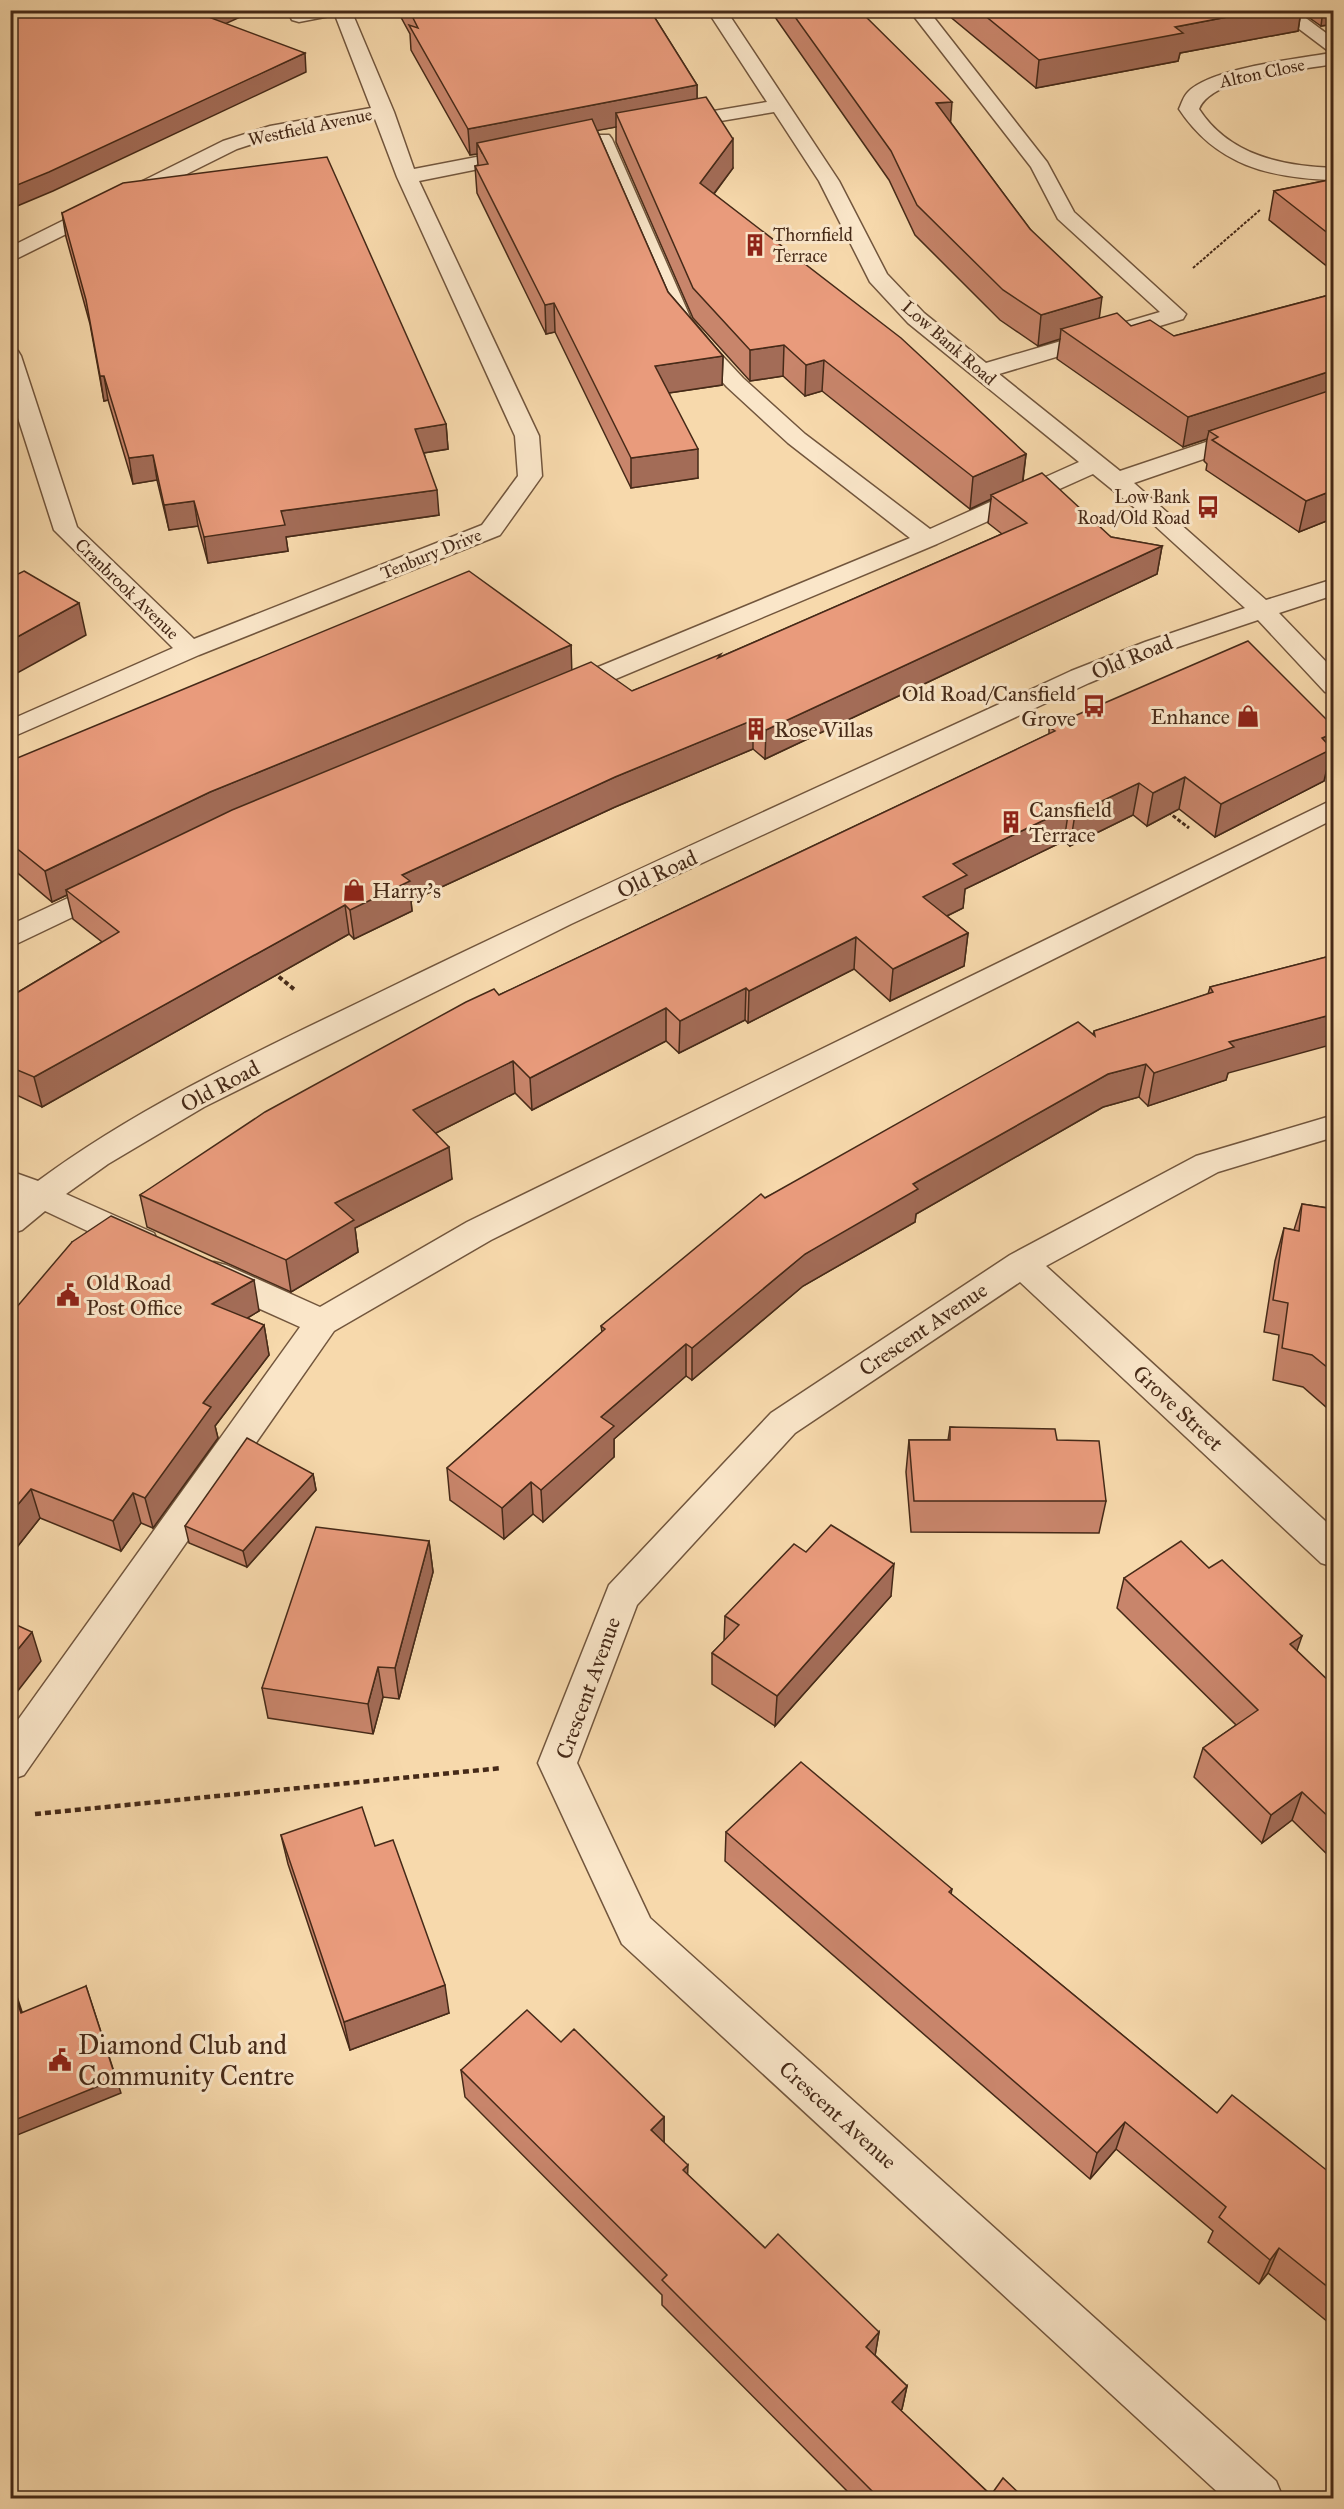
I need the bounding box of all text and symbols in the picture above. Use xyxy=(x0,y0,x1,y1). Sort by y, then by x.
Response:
street label: Alton Close xyxy=(1216,53,1307,93)
street label: Westfield Avenue xyxy=(246,103,374,151)
place label: Thornfield Terrace xyxy=(773,224,853,267)
building icon: Thornfield Terrace xyxy=(742,232,768,258)
street label: Low Bank Road xyxy=(897,296,1001,390)
place label: Low Bank Road/Old Road xyxy=(1077,486,1191,529)
bus stop icon: Low Bank Road/Old Road xyxy=(1195,494,1221,520)
street label: Tenbury Drive xyxy=(377,524,485,584)
street label: Cranbrook Avenue xyxy=(70,534,184,644)
street label: Old Road xyxy=(1087,629,1177,685)
place label: Old Road/Cansfield Grove xyxy=(902,680,1076,732)
bus stop icon: Old Road/Cansfield Grove xyxy=(1081,693,1107,719)
place label: Enhance xyxy=(1150,703,1230,730)
shop icon: Enhance xyxy=(1235,703,1261,729)
building icon: Rose Villas xyxy=(743,716,769,742)
place label: Rose Villas xyxy=(774,716,873,743)
place label: Cansfield Terrace xyxy=(1029,796,1112,848)
building icon: Cansfield Terrace xyxy=(998,809,1024,835)
street label: Old Road xyxy=(613,844,701,904)
shop icon: Harry's xyxy=(341,877,367,903)
place label: Harry's xyxy=(372,877,441,904)
street label: Old Road xyxy=(176,1054,264,1118)
place label: Old Road Post Office xyxy=(86,1269,183,1321)
street label: Crescent Avenue xyxy=(854,1276,992,1382)
public building icon: Old Road Post Office xyxy=(55,1282,81,1308)
street label: Grove Street xyxy=(1127,1359,1229,1457)
street label: Crescent Avenue xyxy=(550,1613,626,1763)
place label: Diamond Club and Community Centre xyxy=(78,2028,295,2092)
public building icon: Diamond Club and Community Centre xyxy=(47,2047,73,2073)
street label: Crescent Avenue xyxy=(774,2055,902,2175)

